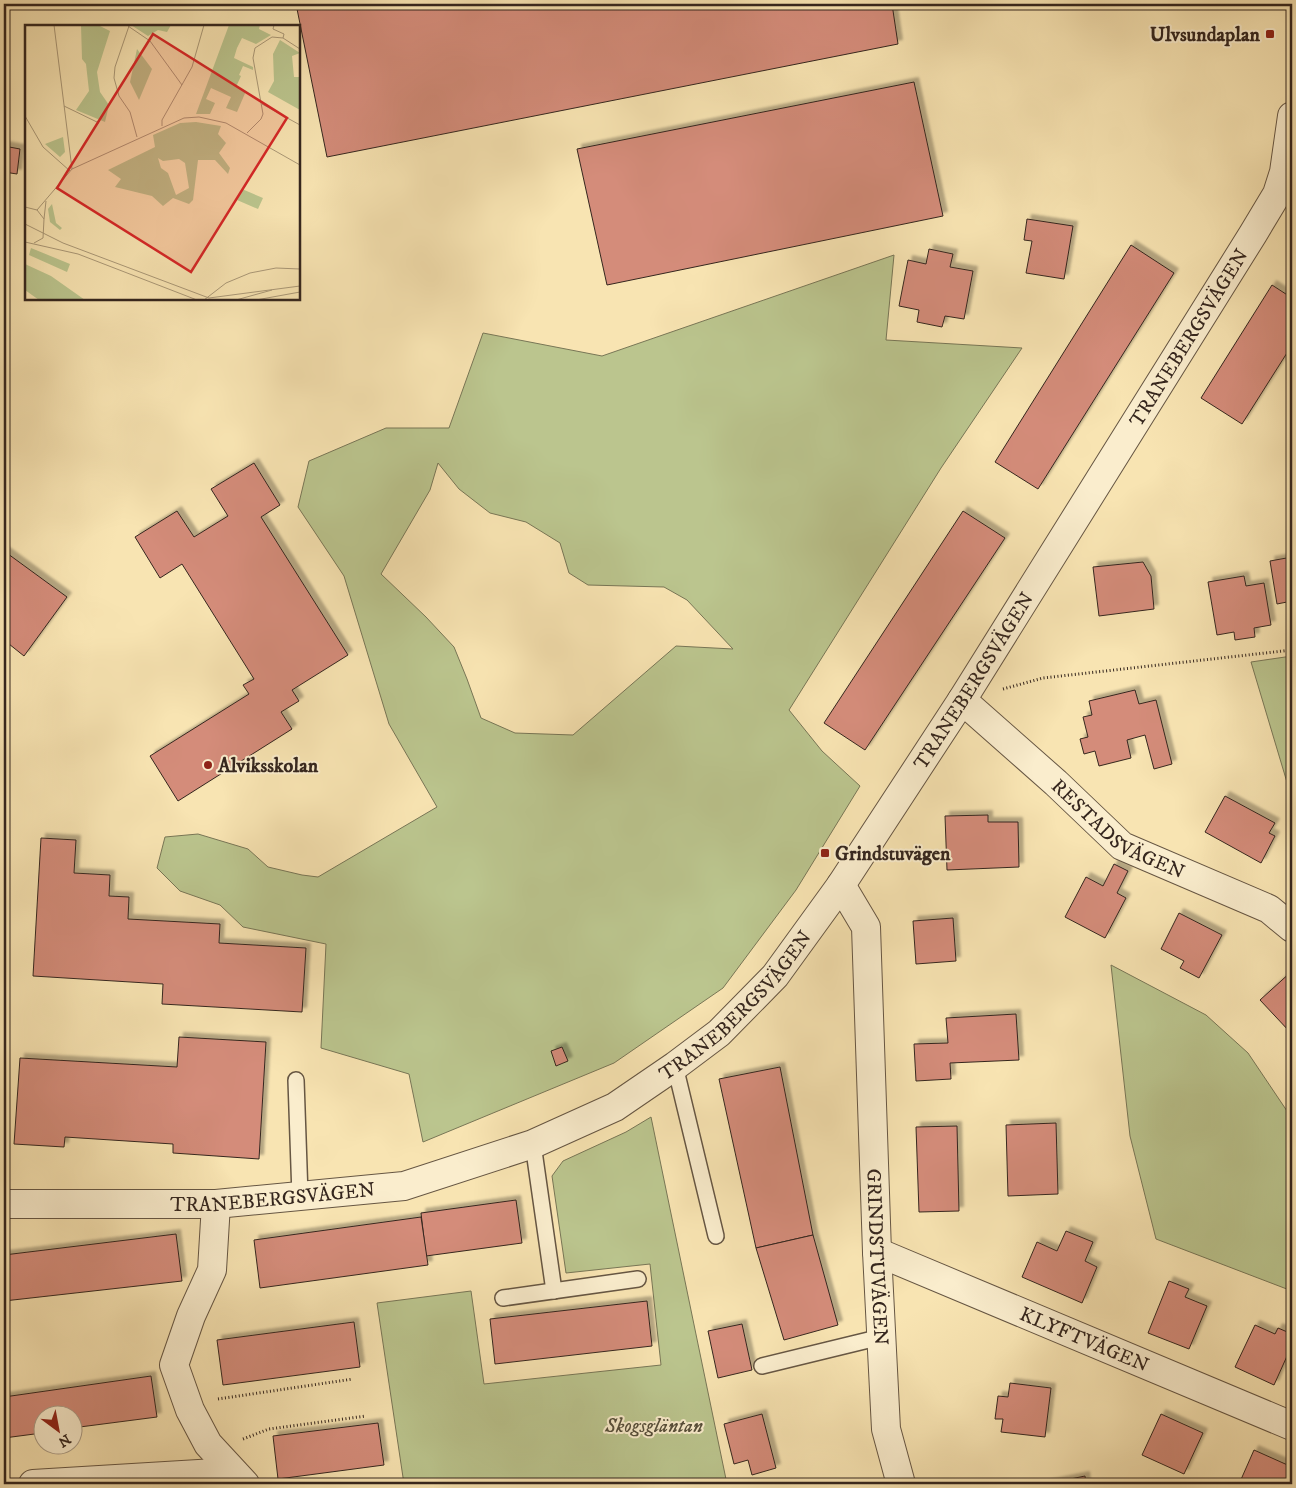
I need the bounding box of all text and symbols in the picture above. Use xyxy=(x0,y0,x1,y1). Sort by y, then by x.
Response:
place label: Ulvsundaplan xyxy=(1150,23,1261,48)
inset map xyxy=(25,25,300,300)
marker: Ulvsundaplan xyxy=(1264,28,1276,40)
street label: TRANEBERGSVÄGEN xyxy=(1125,245,1255,432)
street label: TRANEBERGSVÄGEN xyxy=(909,588,1040,775)
place label: Alviksskolan xyxy=(217,754,319,779)
marker: Alviksskolan xyxy=(202,759,214,771)
street label: RESTADSVÄGEN xyxy=(1045,774,1188,885)
place label: Grindstuvägen xyxy=(835,842,951,867)
marker: Grindstuvägen xyxy=(819,847,831,859)
street label: TRANEBERGSVÄGEN xyxy=(655,926,818,1087)
street label: GRINDSTUVÄGEN xyxy=(860,1168,893,1346)
street label: TRANEBERGSVÄGEN xyxy=(170,1178,376,1218)
street label: KLYFTVÄGEN xyxy=(1016,1302,1152,1379)
north arrow xyxy=(32,1406,82,1456)
park label: Skogsgläntan xyxy=(604,1414,703,1439)
text: N xyxy=(54,1429,74,1451)

